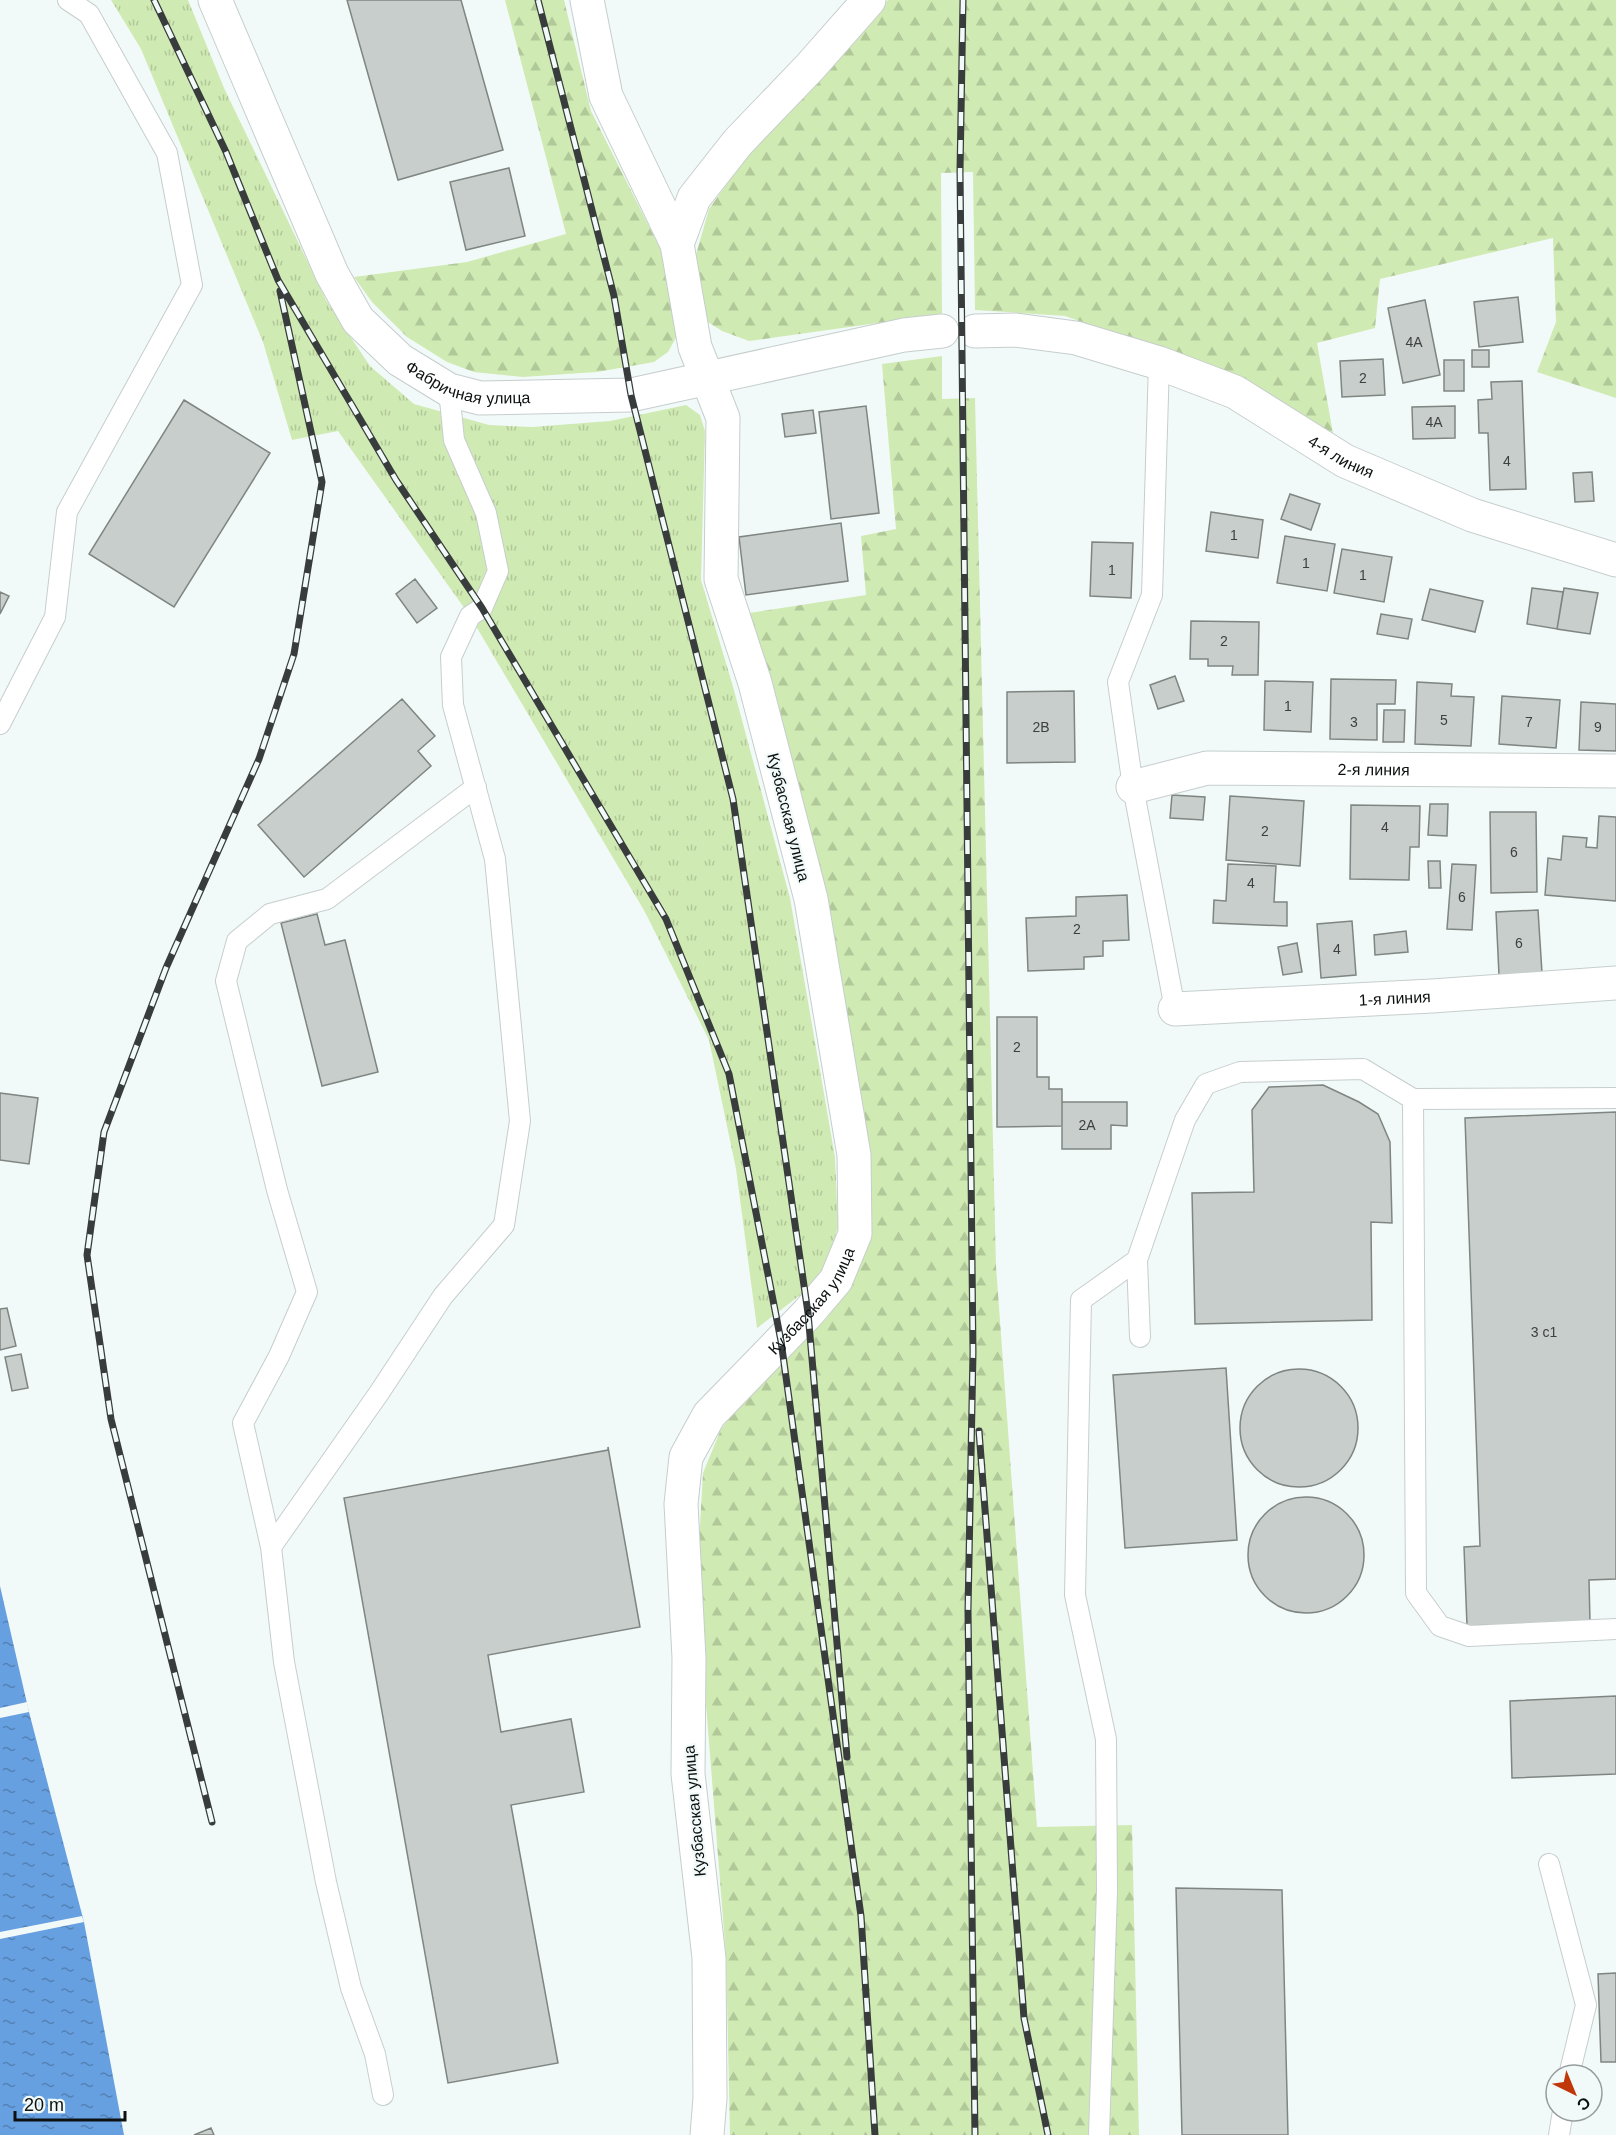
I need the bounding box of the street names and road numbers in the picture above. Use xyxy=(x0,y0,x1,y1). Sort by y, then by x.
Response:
street label: Фабричная улица xyxy=(403,358,531,407)
street label: 4-я линия xyxy=(1305,432,1376,481)
street label: Кузбасская улица xyxy=(764,751,813,883)
street label: 2-я линия xyxy=(1337,761,1410,778)
street label: 1-я линия xyxy=(1358,988,1431,1009)
street label: Кузбасская улица xyxy=(765,1245,858,1358)
street label: Кузбасская улица xyxy=(680,1745,709,1877)

